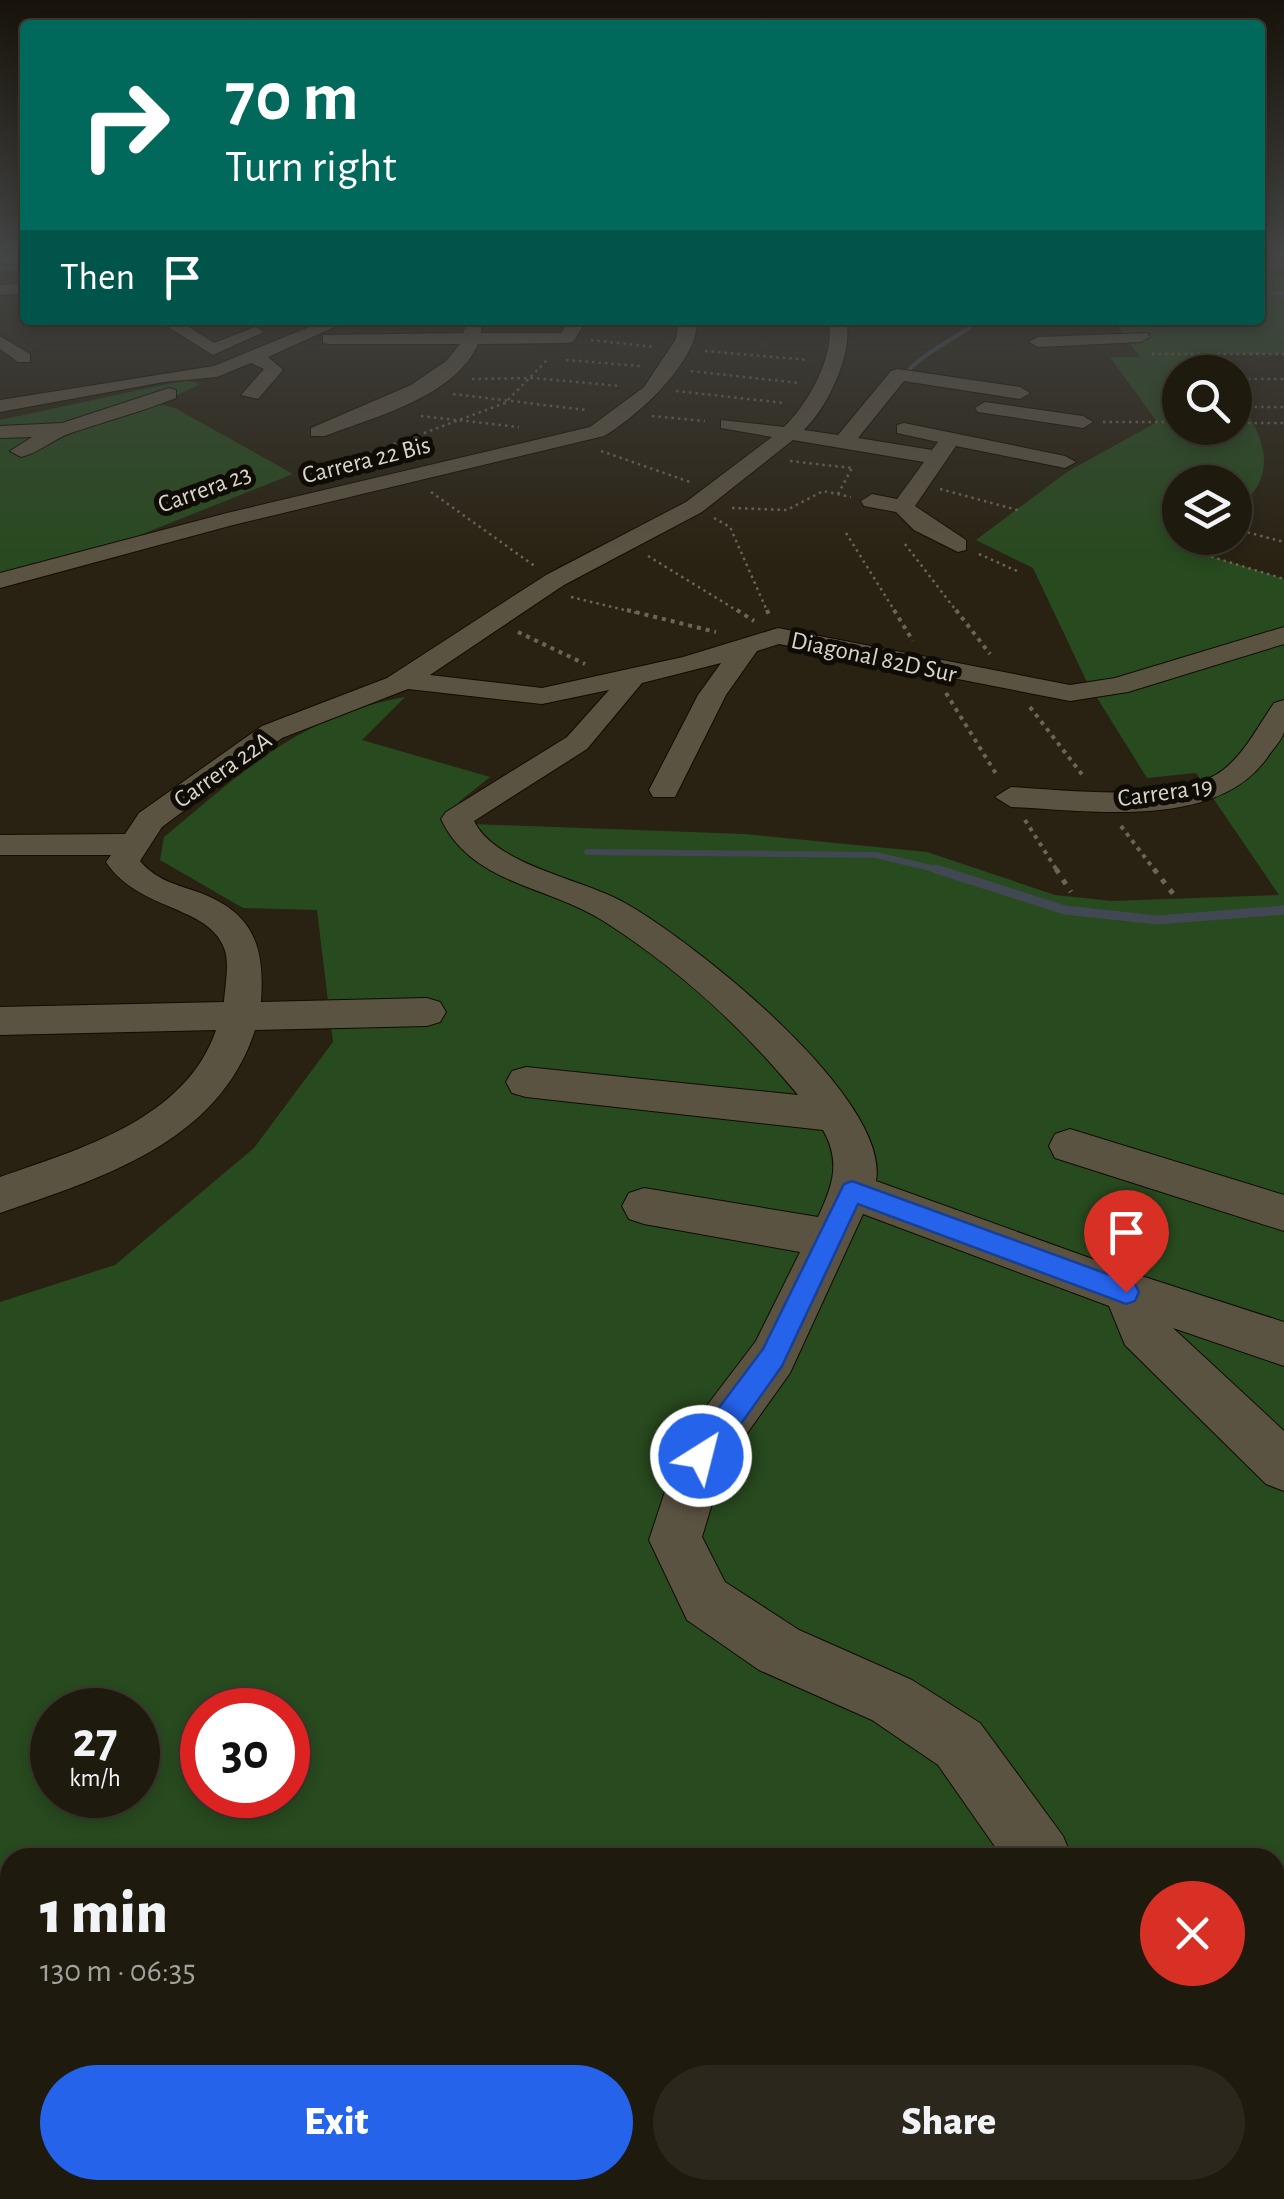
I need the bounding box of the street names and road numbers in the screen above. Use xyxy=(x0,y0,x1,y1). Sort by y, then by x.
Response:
street label: Carrera 22 Bis xyxy=(300,432,433,488)
street label: Carrera 23 xyxy=(155,461,254,518)
street label: Diagonal 82D Sur xyxy=(789,628,959,687)
street label: Carrera 22A xyxy=(170,728,276,813)
street label: Carrera 19 xyxy=(1116,773,1214,812)

